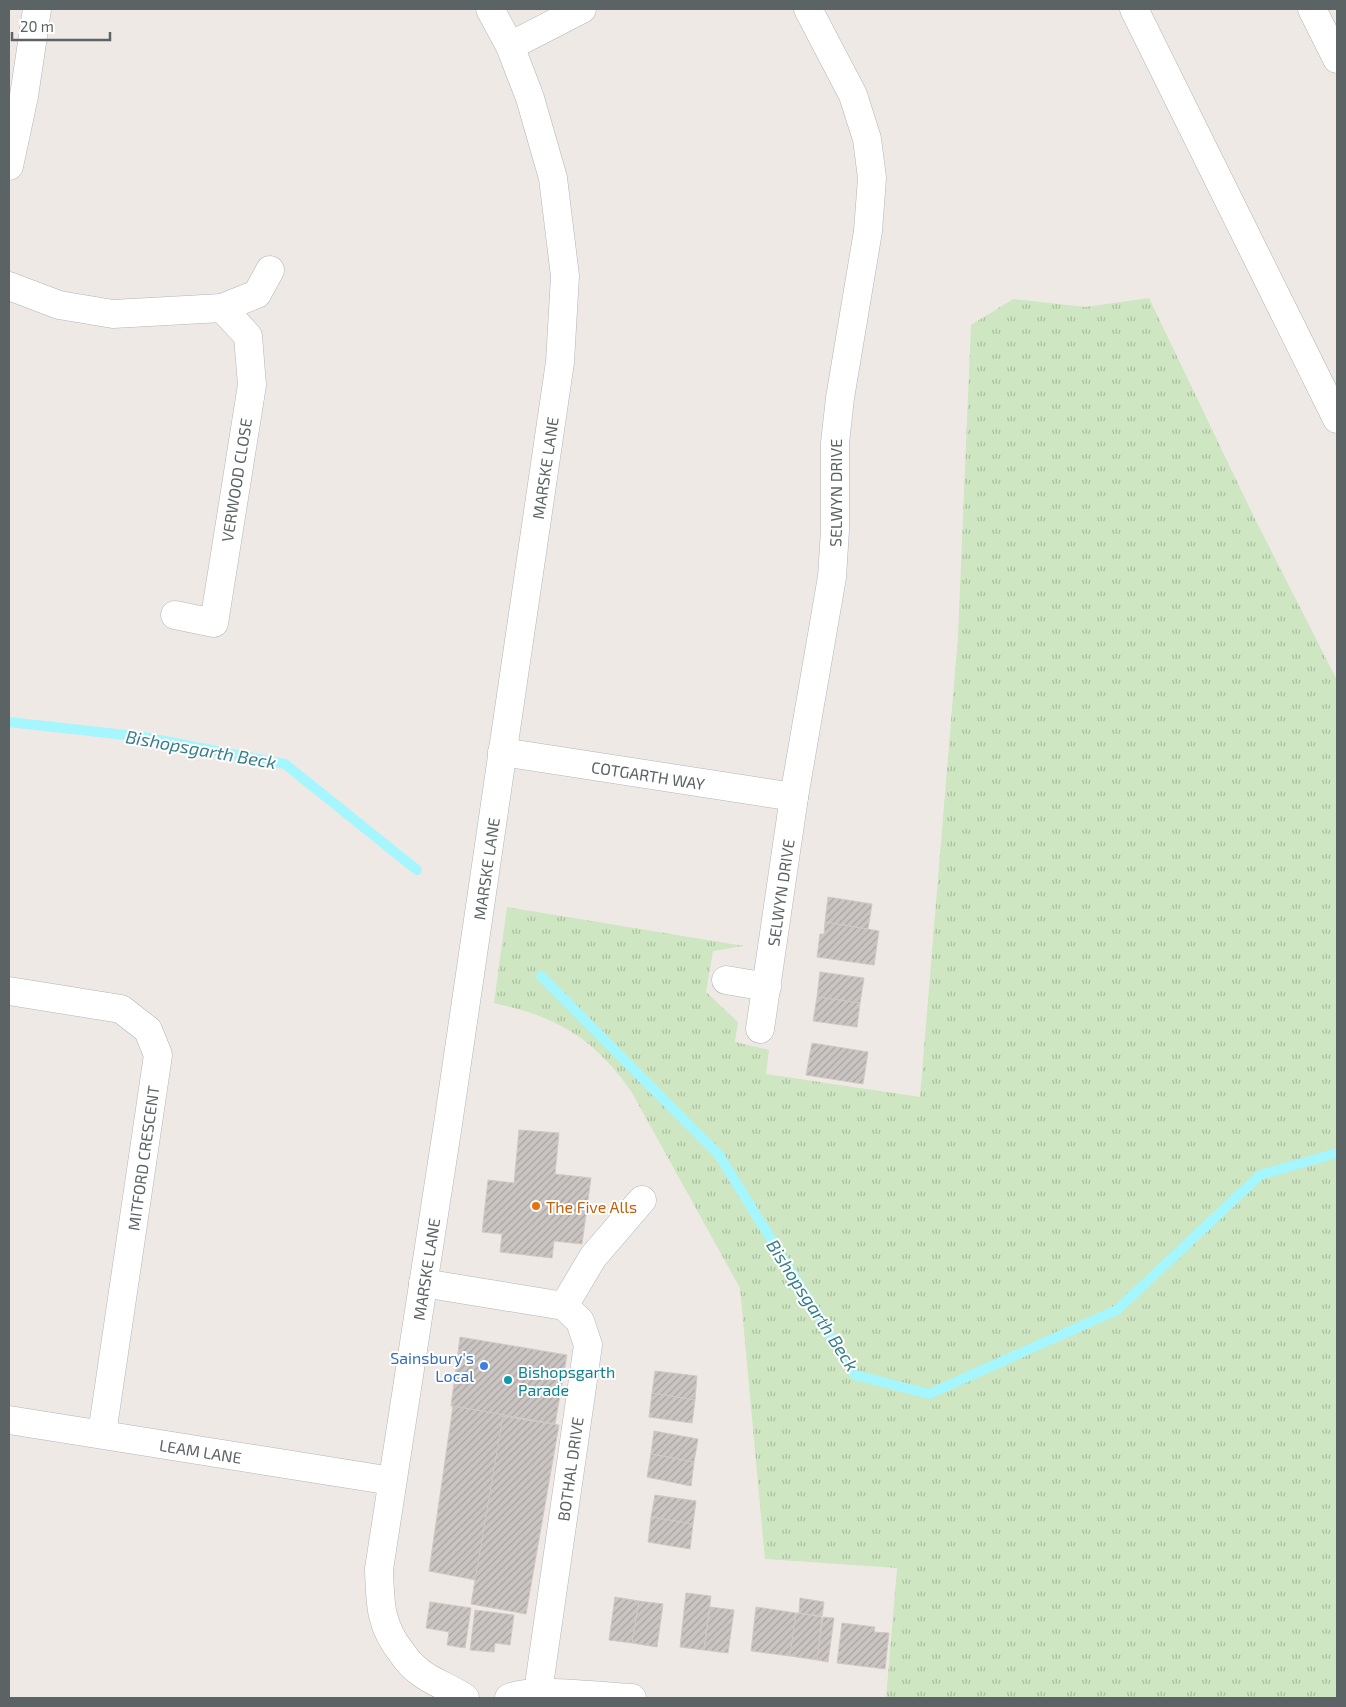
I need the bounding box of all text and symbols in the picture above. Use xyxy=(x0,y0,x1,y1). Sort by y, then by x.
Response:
scale bar xyxy=(12,10,110,42)
text: 20 m xyxy=(20,17,54,35)
street label: MARSKE LANE xyxy=(528,415,561,520)
street label: VERWOOD CLOSE xyxy=(217,417,255,543)
street label: SELWYN DRIVE xyxy=(824,439,845,547)
water label: Bishopsgarth Beck xyxy=(124,725,278,773)
street label: COTGARTH WAY xyxy=(590,756,706,793)
street label: MARSKE LANE xyxy=(469,816,502,921)
street label: SELWYN DRIVE xyxy=(763,838,797,947)
street label: MITFORD CRESCENT xyxy=(123,1084,163,1232)
place label: The Five Alls xyxy=(546,1197,637,1216)
marker: The Five Alls xyxy=(530,1200,542,1212)
street label: MARSKE LANE xyxy=(408,1217,443,1322)
water label: Bishopsgarth Beck xyxy=(762,1235,864,1375)
place label: Sainsbury's Local xyxy=(390,1348,474,1385)
marker: Sainsbury's Local xyxy=(478,1360,490,1372)
place label: Bishopsgarth Parade xyxy=(518,1362,615,1399)
marker: Bishopsgarth Parade xyxy=(502,1374,514,1386)
street label: BOTHAL DRIVE xyxy=(553,1416,587,1522)
street label: LEAM LANE xyxy=(158,1435,243,1466)

